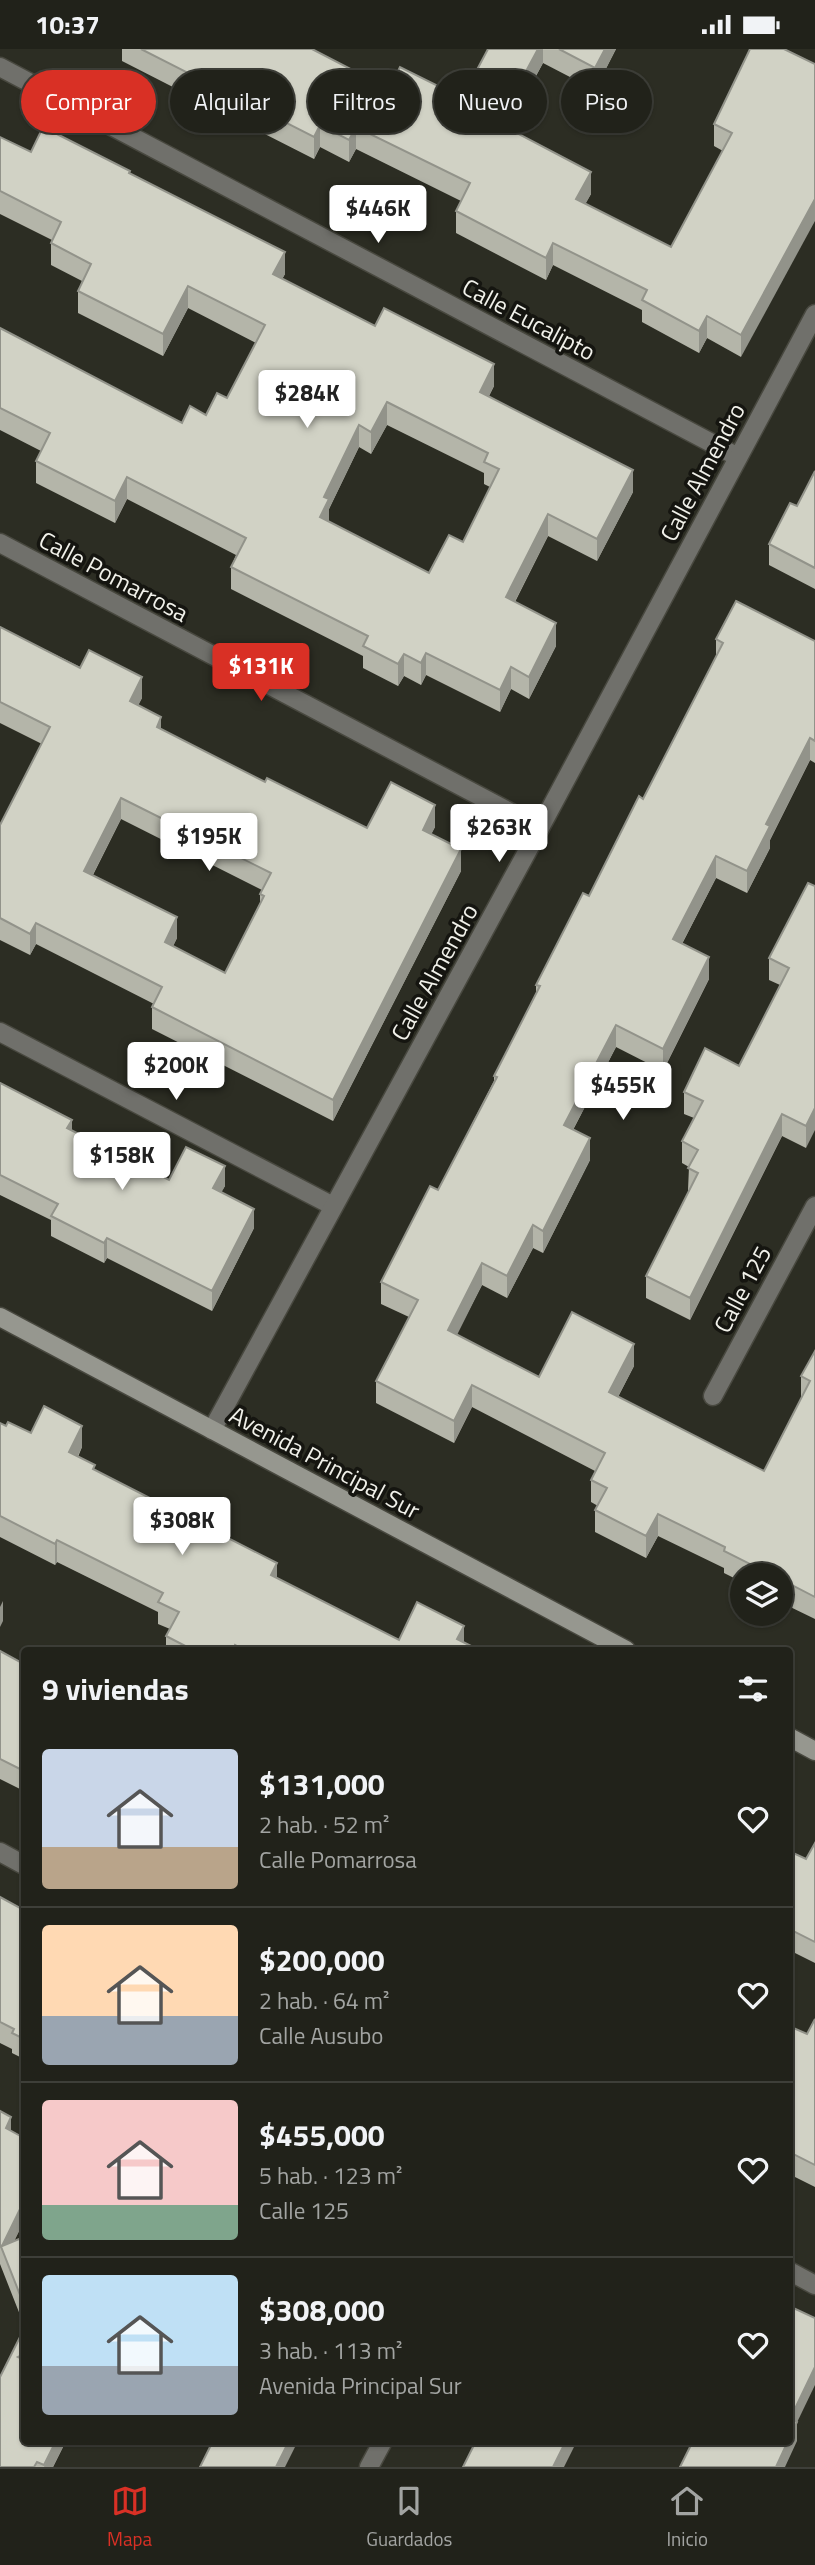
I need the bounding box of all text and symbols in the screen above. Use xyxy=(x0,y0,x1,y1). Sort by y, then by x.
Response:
text: 10:37 xyxy=(35,5,100,44)
chip: Comprar xyxy=(21,70,156,133)
chip: Alquilar xyxy=(170,70,294,133)
chip: Filtros xyxy=(308,70,420,133)
chip: Nuevo xyxy=(434,70,547,133)
chip: Piso xyxy=(561,70,652,133)
pin: $446K xyxy=(329,185,427,245)
text: $446K xyxy=(345,190,411,225)
street label: Calle Eucalipto xyxy=(456,269,602,369)
pin: $284K xyxy=(258,371,356,430)
text: $284K xyxy=(274,375,340,410)
street label: Calle Almendro xyxy=(650,396,754,548)
street label: Calle Pomarrosa xyxy=(33,521,195,631)
pin: $131K xyxy=(212,643,310,703)
text: $131K xyxy=(228,648,294,683)
pin: $263K xyxy=(450,805,548,864)
text: $263K xyxy=(466,809,532,844)
pin: $195K xyxy=(160,813,258,873)
text: $195K xyxy=(176,818,242,853)
street label: Calle Almendro xyxy=(381,897,487,1047)
pin: $200K xyxy=(127,1042,225,1102)
text: $200K xyxy=(143,1047,209,1082)
pin: $455K xyxy=(574,1063,672,1122)
text: $455K xyxy=(590,1067,656,1102)
pin: $158K xyxy=(73,1133,171,1192)
text: $158K xyxy=(89,1137,155,1172)
street label: Calle 125 xyxy=(704,1239,780,1339)
street label: Avenida Principal Sur xyxy=(223,1396,427,1528)
pin: $308K xyxy=(133,1497,231,1557)
text: $308K xyxy=(149,1502,215,1537)
map controls xyxy=(730,1563,793,1626)
button: layers xyxy=(730,1563,793,1626)
text: 9 viviendas xyxy=(42,1666,189,1712)
icon: filters xyxy=(734,1670,772,1708)
text: $131,000 xyxy=(259,1761,385,1807)
icon: home xyxy=(98,1777,182,1861)
icon: heart xyxy=(734,1800,772,1838)
text: 2 hab. · 52 m² xyxy=(259,1807,389,1842)
text: Calle Pomarrosa xyxy=(259,1842,417,1877)
text: $200,000 xyxy=(259,1937,385,1983)
icon: home xyxy=(98,1953,182,2037)
icon: heart xyxy=(734,1976,772,2014)
text: 2 hab. · 64 m² xyxy=(259,1983,389,2018)
text: Calle Ausubo xyxy=(259,2018,383,2053)
text: $455,000 xyxy=(259,2112,385,2158)
icon: home xyxy=(98,2128,182,2212)
icon: heart xyxy=(734,2151,772,2189)
text: 5 hab. · 123 m² xyxy=(259,2158,402,2193)
text: Calle 125 xyxy=(259,2193,349,2228)
text: $308,000 xyxy=(259,2287,385,2333)
icon: home xyxy=(98,2303,182,2387)
icon: heart xyxy=(734,2326,772,2364)
text: 3 hab. · 113 m² xyxy=(259,2333,402,2368)
text: Avenida Principal Sur xyxy=(259,2368,462,2403)
tab: Mapa xyxy=(107,2482,152,2553)
tab: Guardados xyxy=(366,2482,452,2553)
tab: Inicio xyxy=(666,2482,708,2553)

